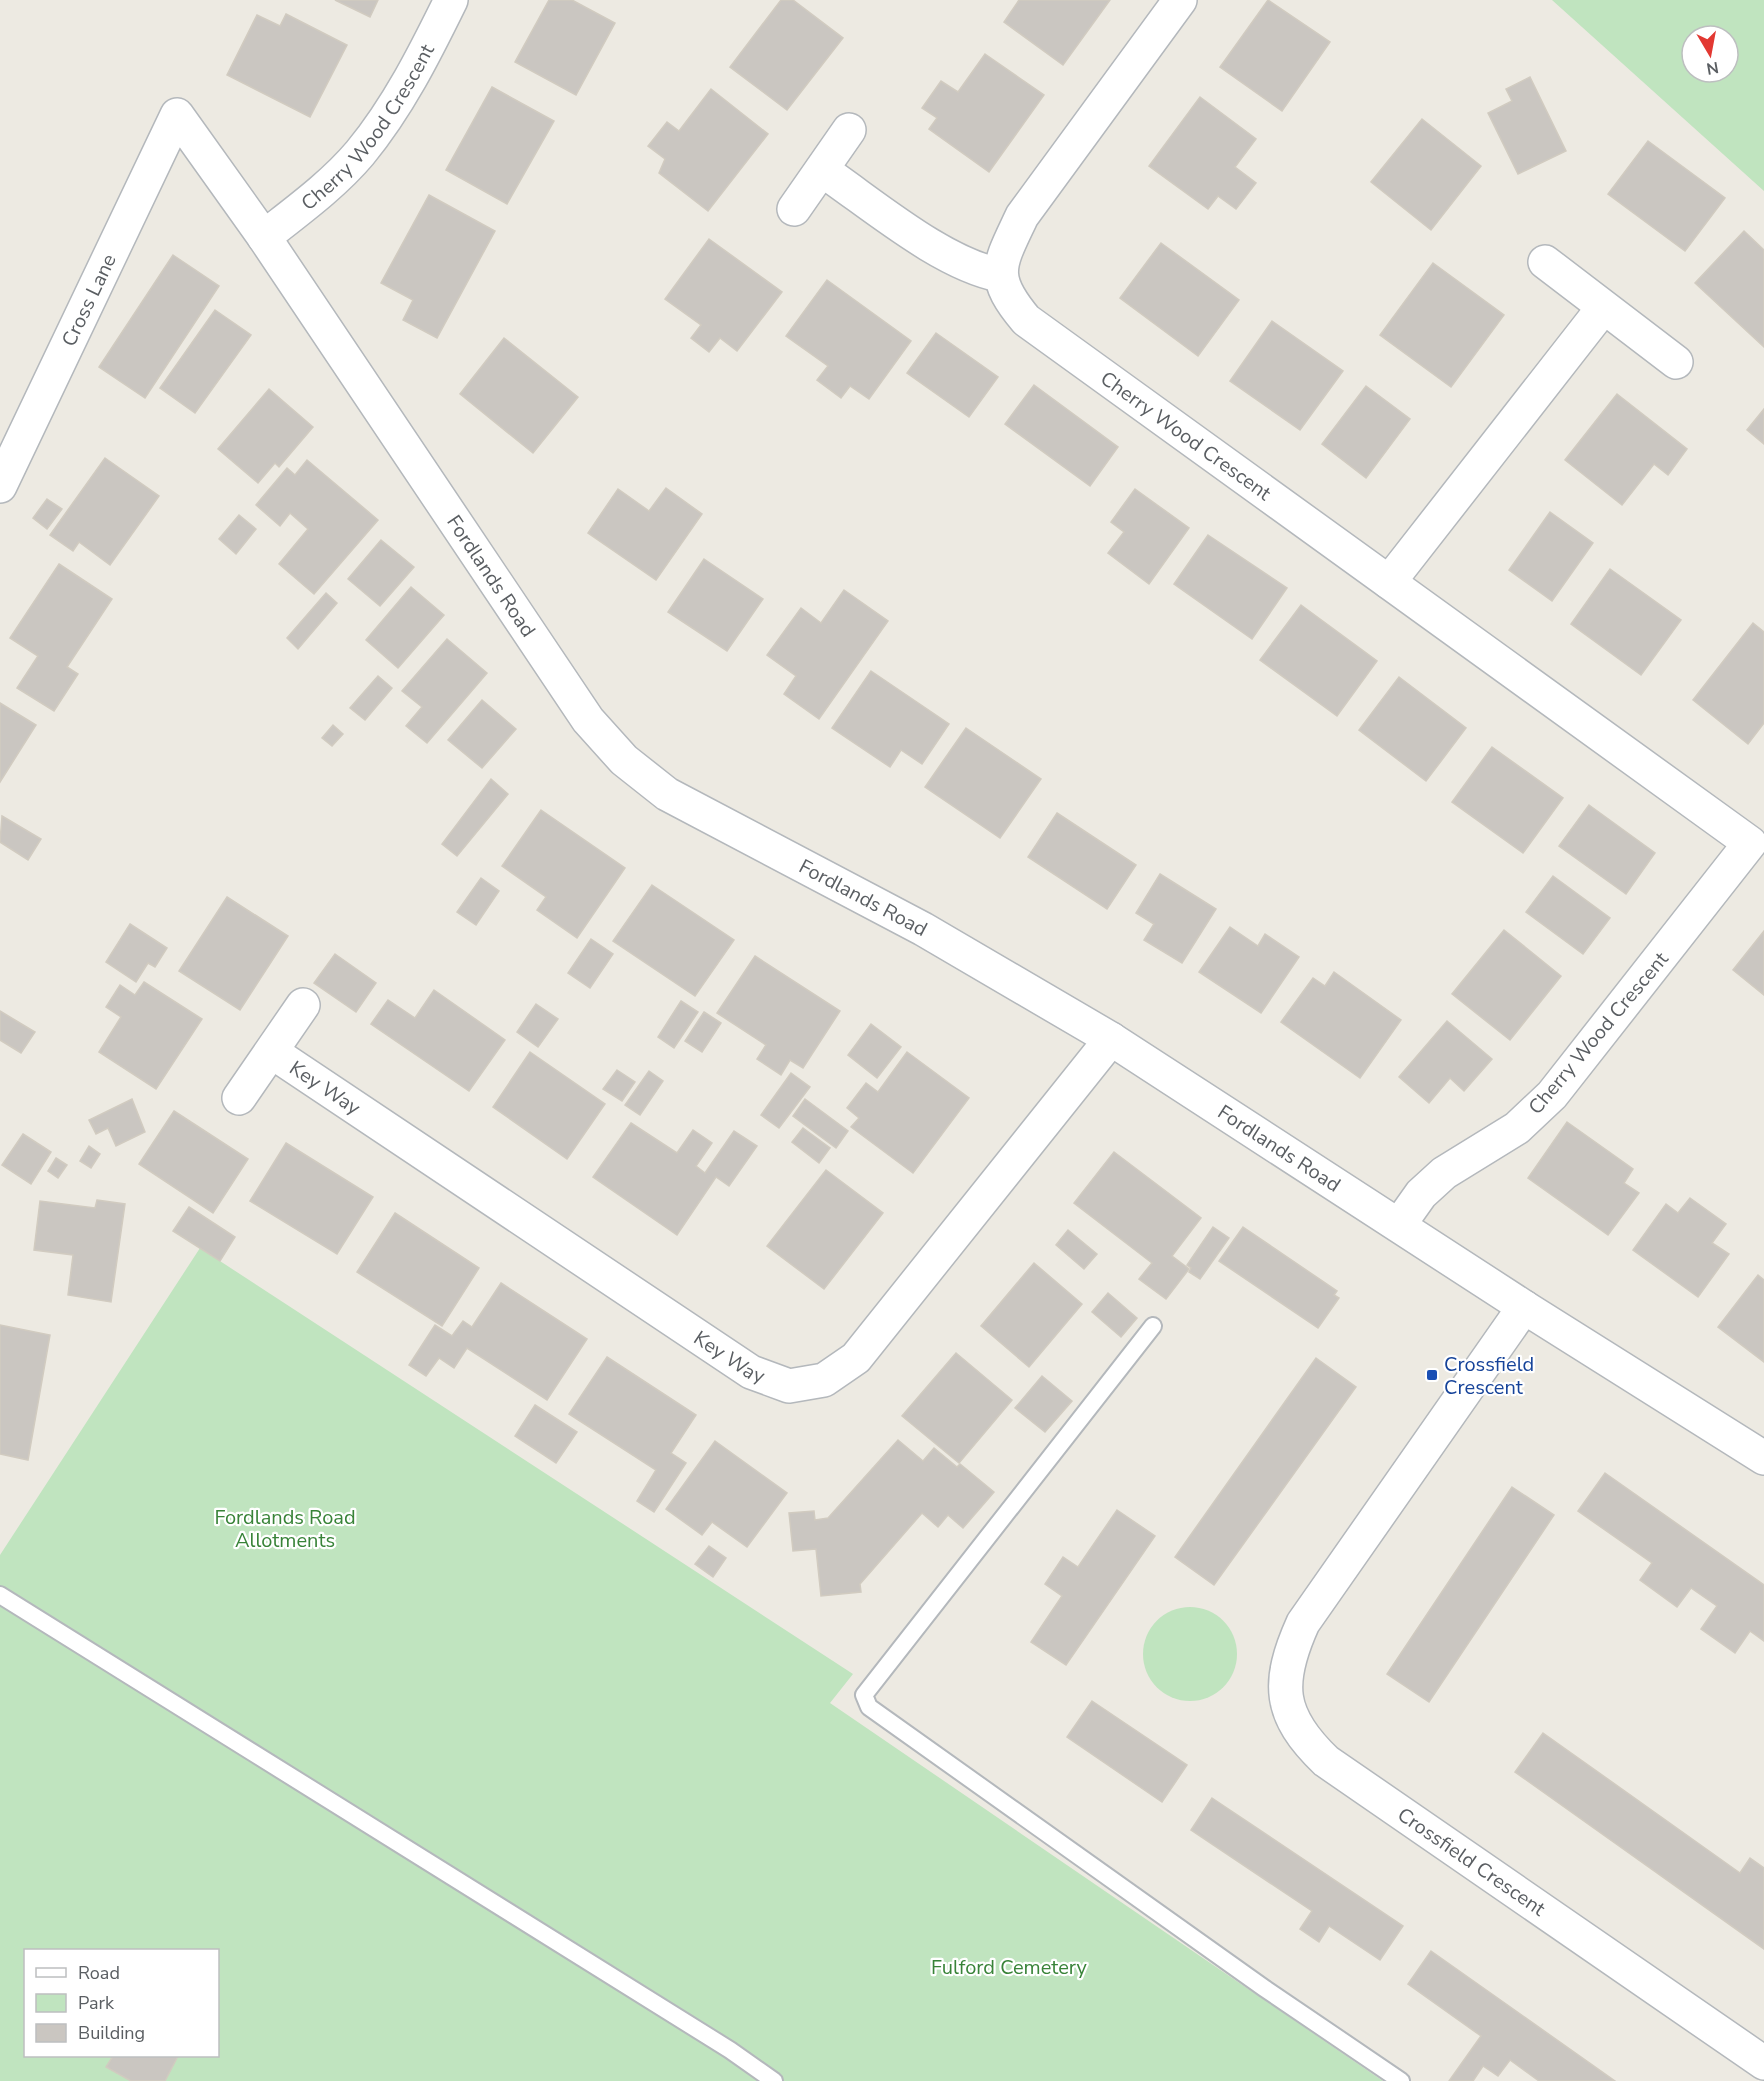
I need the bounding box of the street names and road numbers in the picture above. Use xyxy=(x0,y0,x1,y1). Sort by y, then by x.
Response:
street label: Cherry Wood Crescent xyxy=(296,39,441,217)
street label: Cross Lane xyxy=(56,250,123,351)
street label: Cherry Wood Crescent xyxy=(1095,365,1277,507)
street label: Fordlands Road xyxy=(440,510,542,642)
street label: Fordlands Road xyxy=(794,853,932,943)
street label: Cherry Wood Crescent xyxy=(1522,946,1675,1120)
street label: Key Way xyxy=(284,1055,366,1122)
street label: Fordlands Road xyxy=(1212,1099,1346,1198)
street label: Key Way xyxy=(688,1325,769,1390)
street label: Crossfield Crescent xyxy=(1392,1801,1551,1923)

